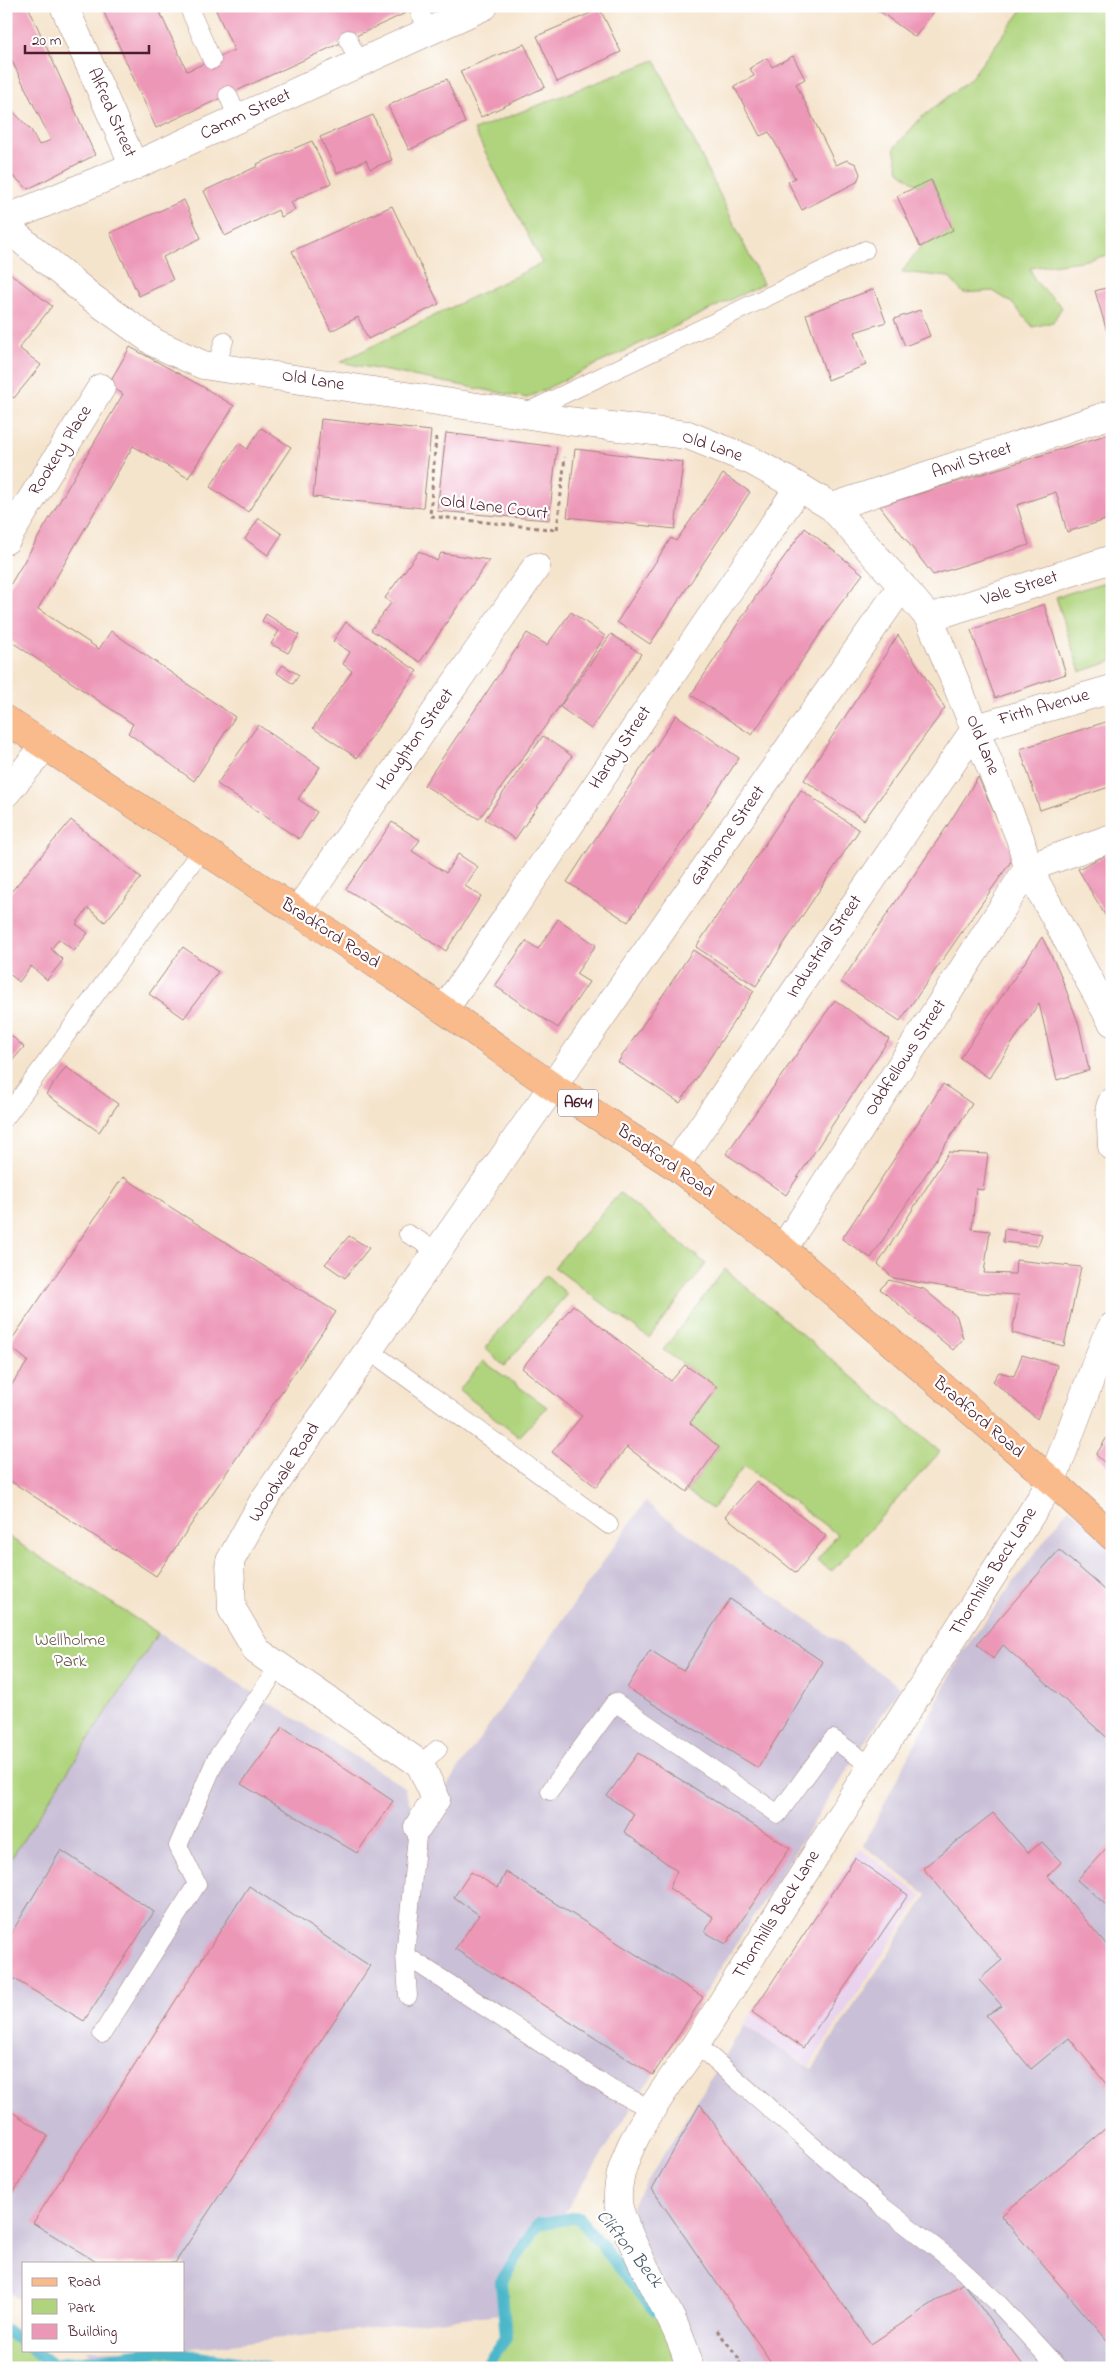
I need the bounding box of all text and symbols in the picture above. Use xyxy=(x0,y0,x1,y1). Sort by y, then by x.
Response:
scale bar xyxy=(25,22,149,54)
text: 20 m xyxy=(32,30,62,52)
street label: Alfred Street xyxy=(80,64,142,162)
street label: Camm Street xyxy=(196,83,296,147)
street label: Old Lane xyxy=(280,363,347,399)
street label: Rookery Place xyxy=(23,400,100,501)
street label: Old Lane xyxy=(678,424,747,470)
street label: Anvil Street xyxy=(928,436,1016,486)
street label: Old Lane Court xyxy=(439,488,549,528)
street label: Vale Street xyxy=(977,564,1062,614)
street label: Firth Avenue xyxy=(995,682,1093,734)
street label: Houghton Street xyxy=(371,683,462,797)
street label: Hardy Street xyxy=(583,701,659,795)
street label: Old Lane xyxy=(958,711,1006,780)
street label: Gathorne Street xyxy=(684,780,772,892)
street label: Industrial Street xyxy=(781,890,869,1004)
street label: Bradford Road xyxy=(274,892,385,976)
street label: Oddfellows Street xyxy=(858,994,954,1122)
road number: A641 xyxy=(558,1090,598,1116)
street label: Bradford Road xyxy=(610,1118,719,1205)
street label: Bradford Road xyxy=(926,1370,1029,1465)
street label: Woodvale Road xyxy=(243,1418,327,1528)
street label: Thornhills Beck Lane xyxy=(944,1502,1045,1642)
park label: Wellholme Park xyxy=(35,1628,106,1675)
street label: Thornhills Beck Lane xyxy=(727,1845,828,1985)
water label: Clifton Beck xyxy=(589,2204,669,2294)
legend xyxy=(22,2262,185,2352)
text: Road xyxy=(68,2271,101,2293)
text: Park xyxy=(68,2297,96,2319)
text: Building xyxy=(67,2321,117,2344)

